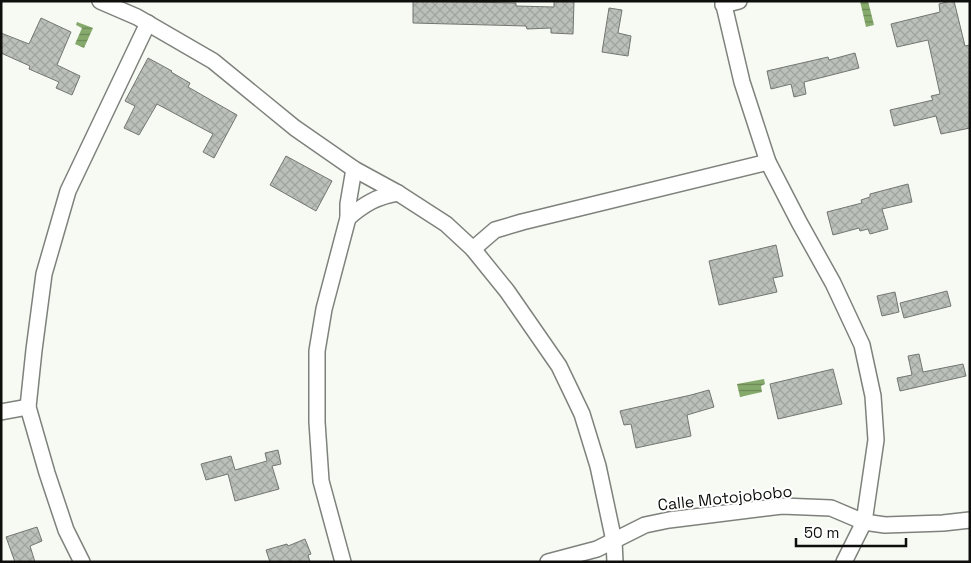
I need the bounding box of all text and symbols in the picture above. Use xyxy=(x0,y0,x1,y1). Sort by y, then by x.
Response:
street label: Calle Motojobobo xyxy=(657,480,793,516)
scale bar xyxy=(796,516,906,548)
text: 50 m xyxy=(804,523,839,542)

